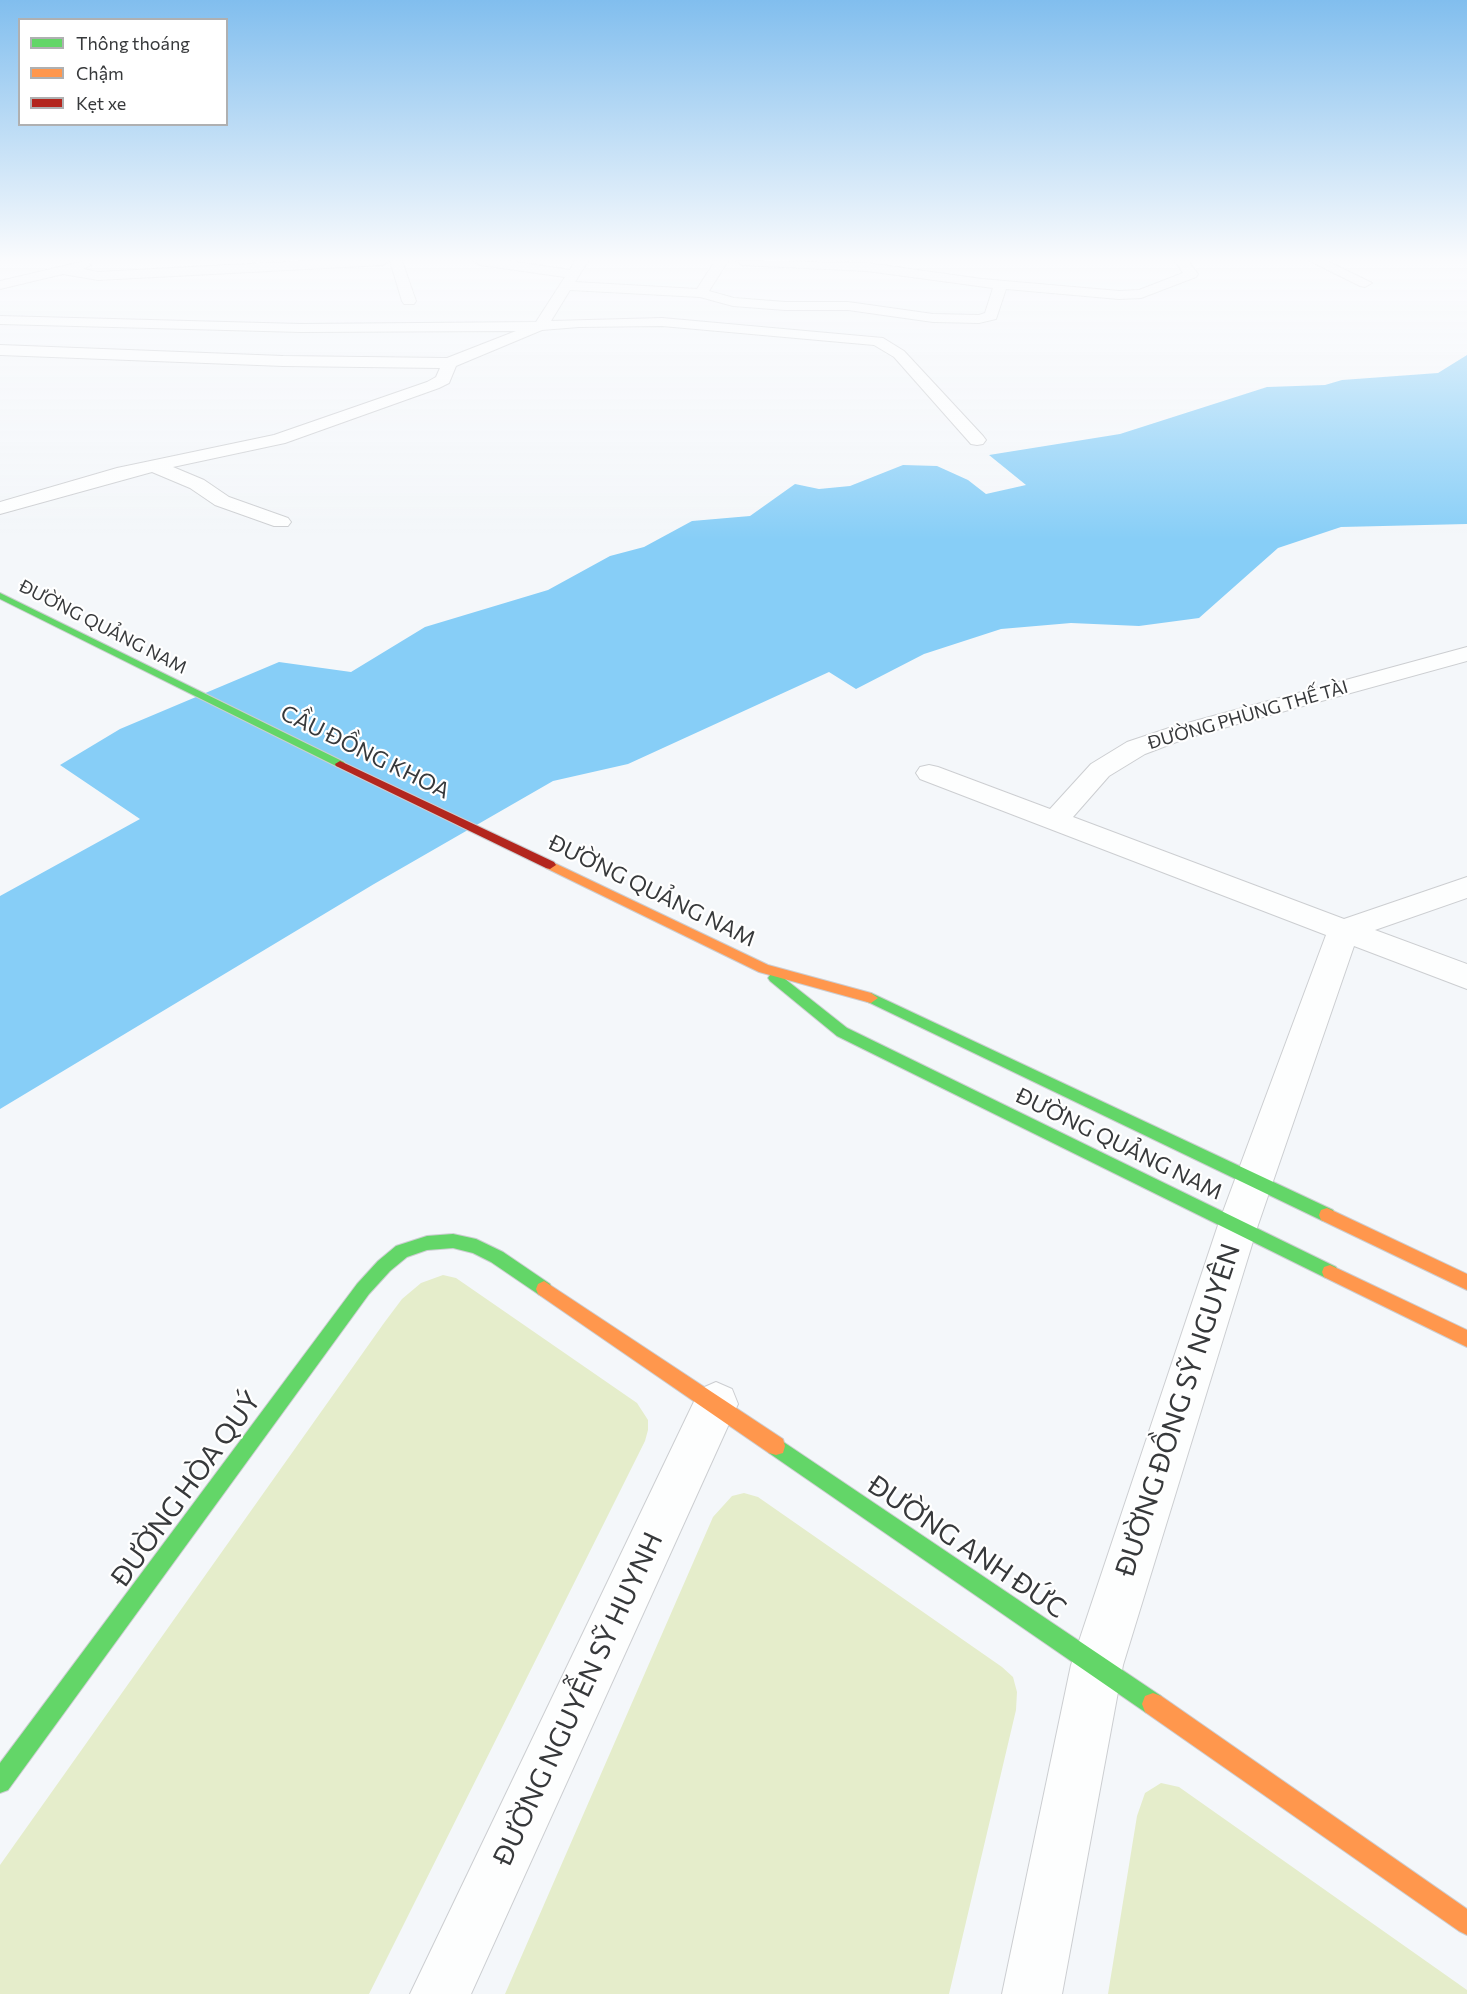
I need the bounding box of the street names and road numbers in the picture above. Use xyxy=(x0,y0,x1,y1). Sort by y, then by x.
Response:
street label: ĐƯỜNG QUẢNG NAM xyxy=(15,575,191,679)
street label: ĐƯỜNG PHÙNG THẾ TÀI xyxy=(1145,676,1351,754)
street label: CẦU ĐỒNG KHOA xyxy=(276,700,454,804)
street label: ĐƯỜNG QUẢNG NAM xyxy=(544,829,760,953)
street label: ĐƯỜNG QUẢNG NAM xyxy=(1011,1082,1227,1206)
street label: ĐƯỜNG ĐỒNG SỸ NGUYÊN xyxy=(1109,1240,1247,1580)
street label: ĐƯỜNG HÒA QUÝ xyxy=(104,1385,268,1593)
street label: ĐƯỜNG ANH ĐỨC xyxy=(862,1469,1072,1625)
street label: ĐƯỜNG NGUYỄN SỸ HUYNH xyxy=(486,1527,670,1871)

